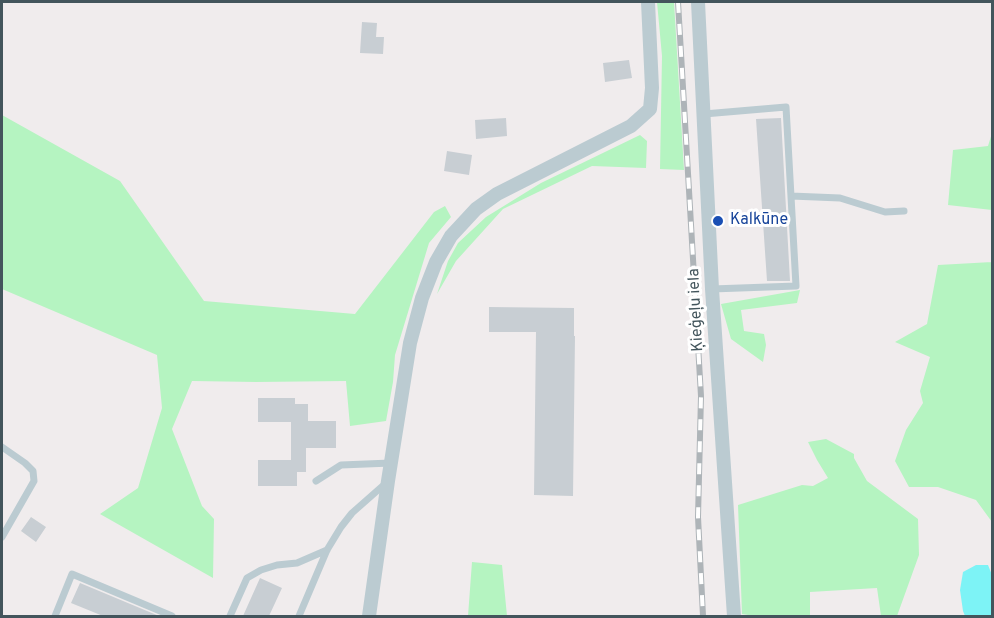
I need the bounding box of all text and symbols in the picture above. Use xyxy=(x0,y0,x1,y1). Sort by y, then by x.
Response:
place label: Kalkūne xyxy=(730,211,788,231)
marker: Kalkūne xyxy=(711,214,725,228)
street label: Ķieģeļu iela xyxy=(685,268,709,352)

